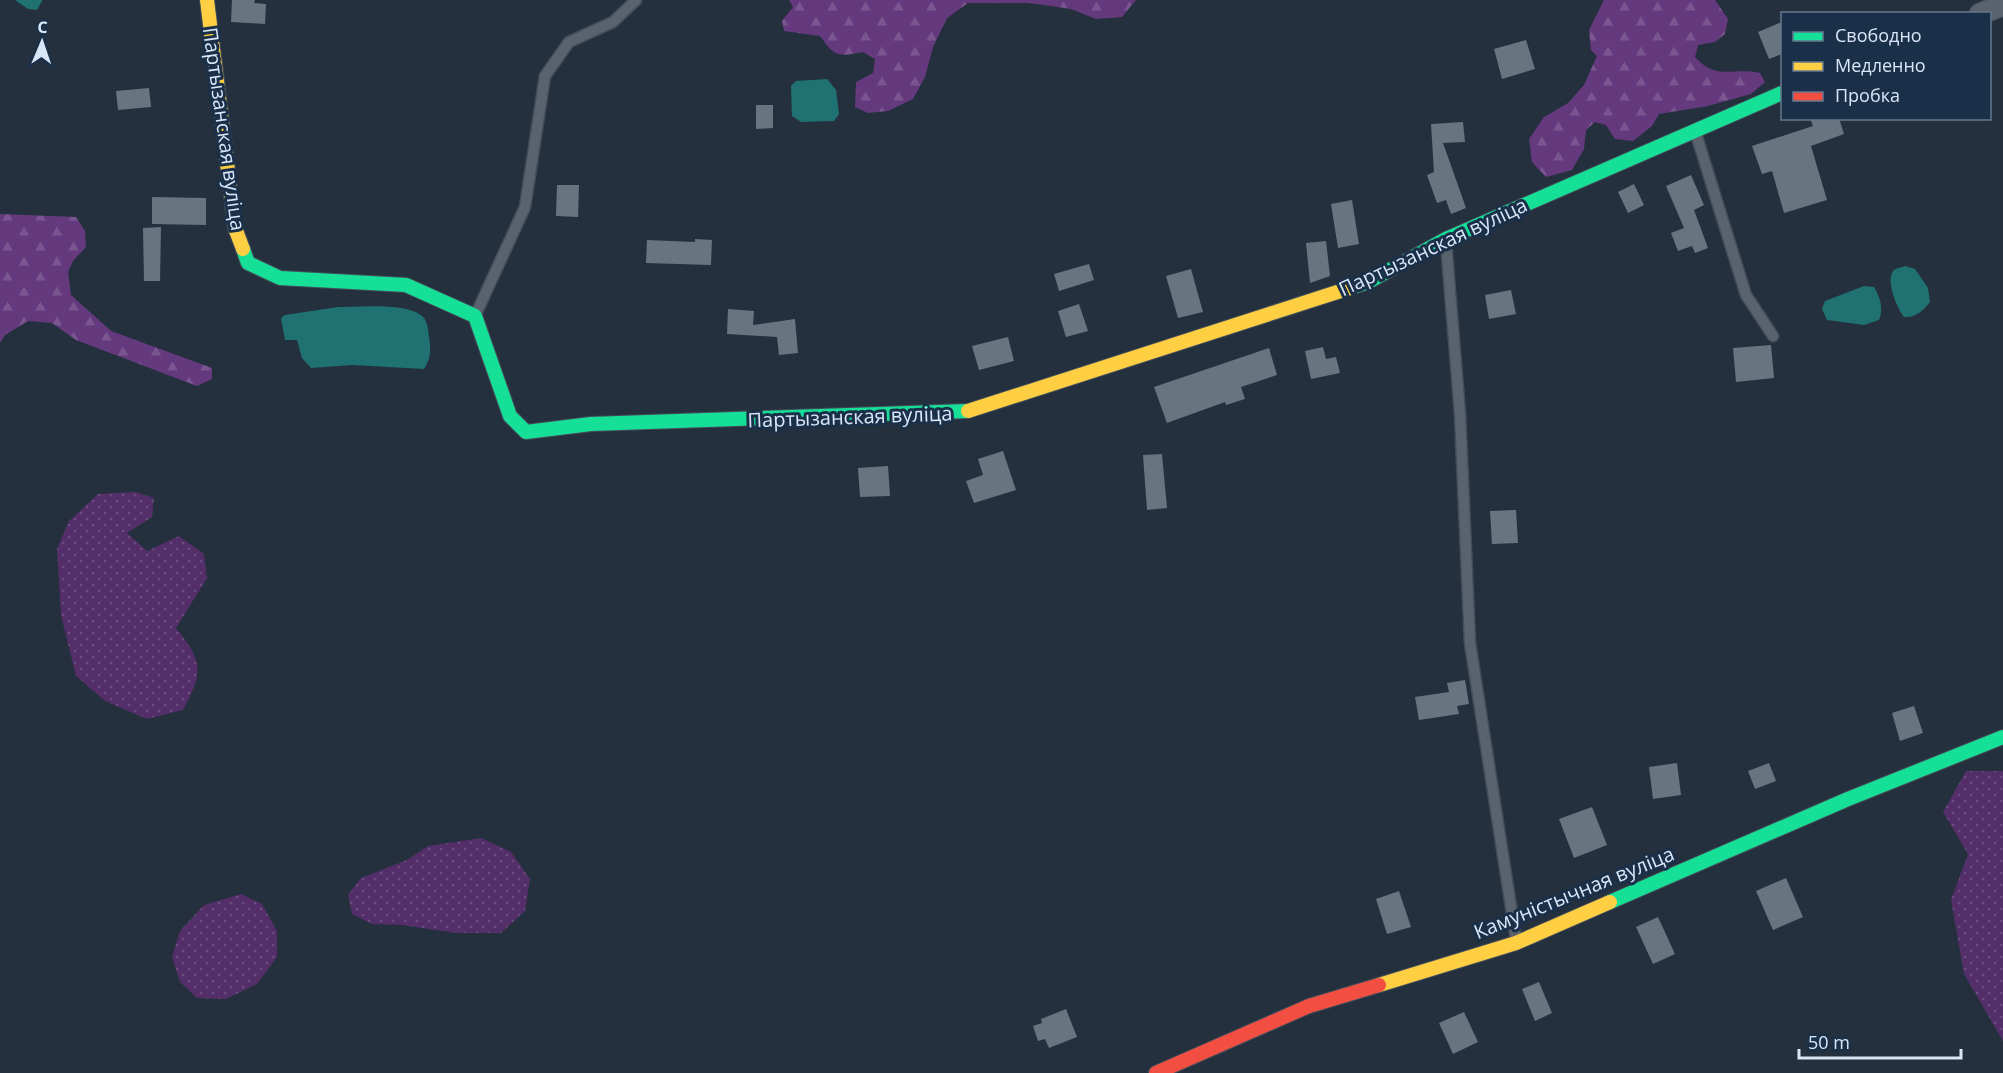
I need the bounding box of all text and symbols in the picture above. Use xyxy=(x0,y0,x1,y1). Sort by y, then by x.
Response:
north arrow xyxy=(12,12,72,72)
legend xyxy=(1781,12,1991,120)
text: С xyxy=(37,16,48,38)
text: Свободно xyxy=(1835,23,1922,47)
street label: Партызанская вуліца xyxy=(197,26,252,232)
text: Медленно xyxy=(1835,53,1926,77)
text: Пробка xyxy=(1835,83,1900,107)
street label: Партызанская вуліца xyxy=(1334,191,1531,302)
street label: Партызанская вуліца xyxy=(747,399,953,434)
street label: Камуністычная вуліца xyxy=(1470,840,1678,945)
scale bar xyxy=(1799,1022,1961,1060)
text: 50 m xyxy=(1808,1030,1850,1054)

